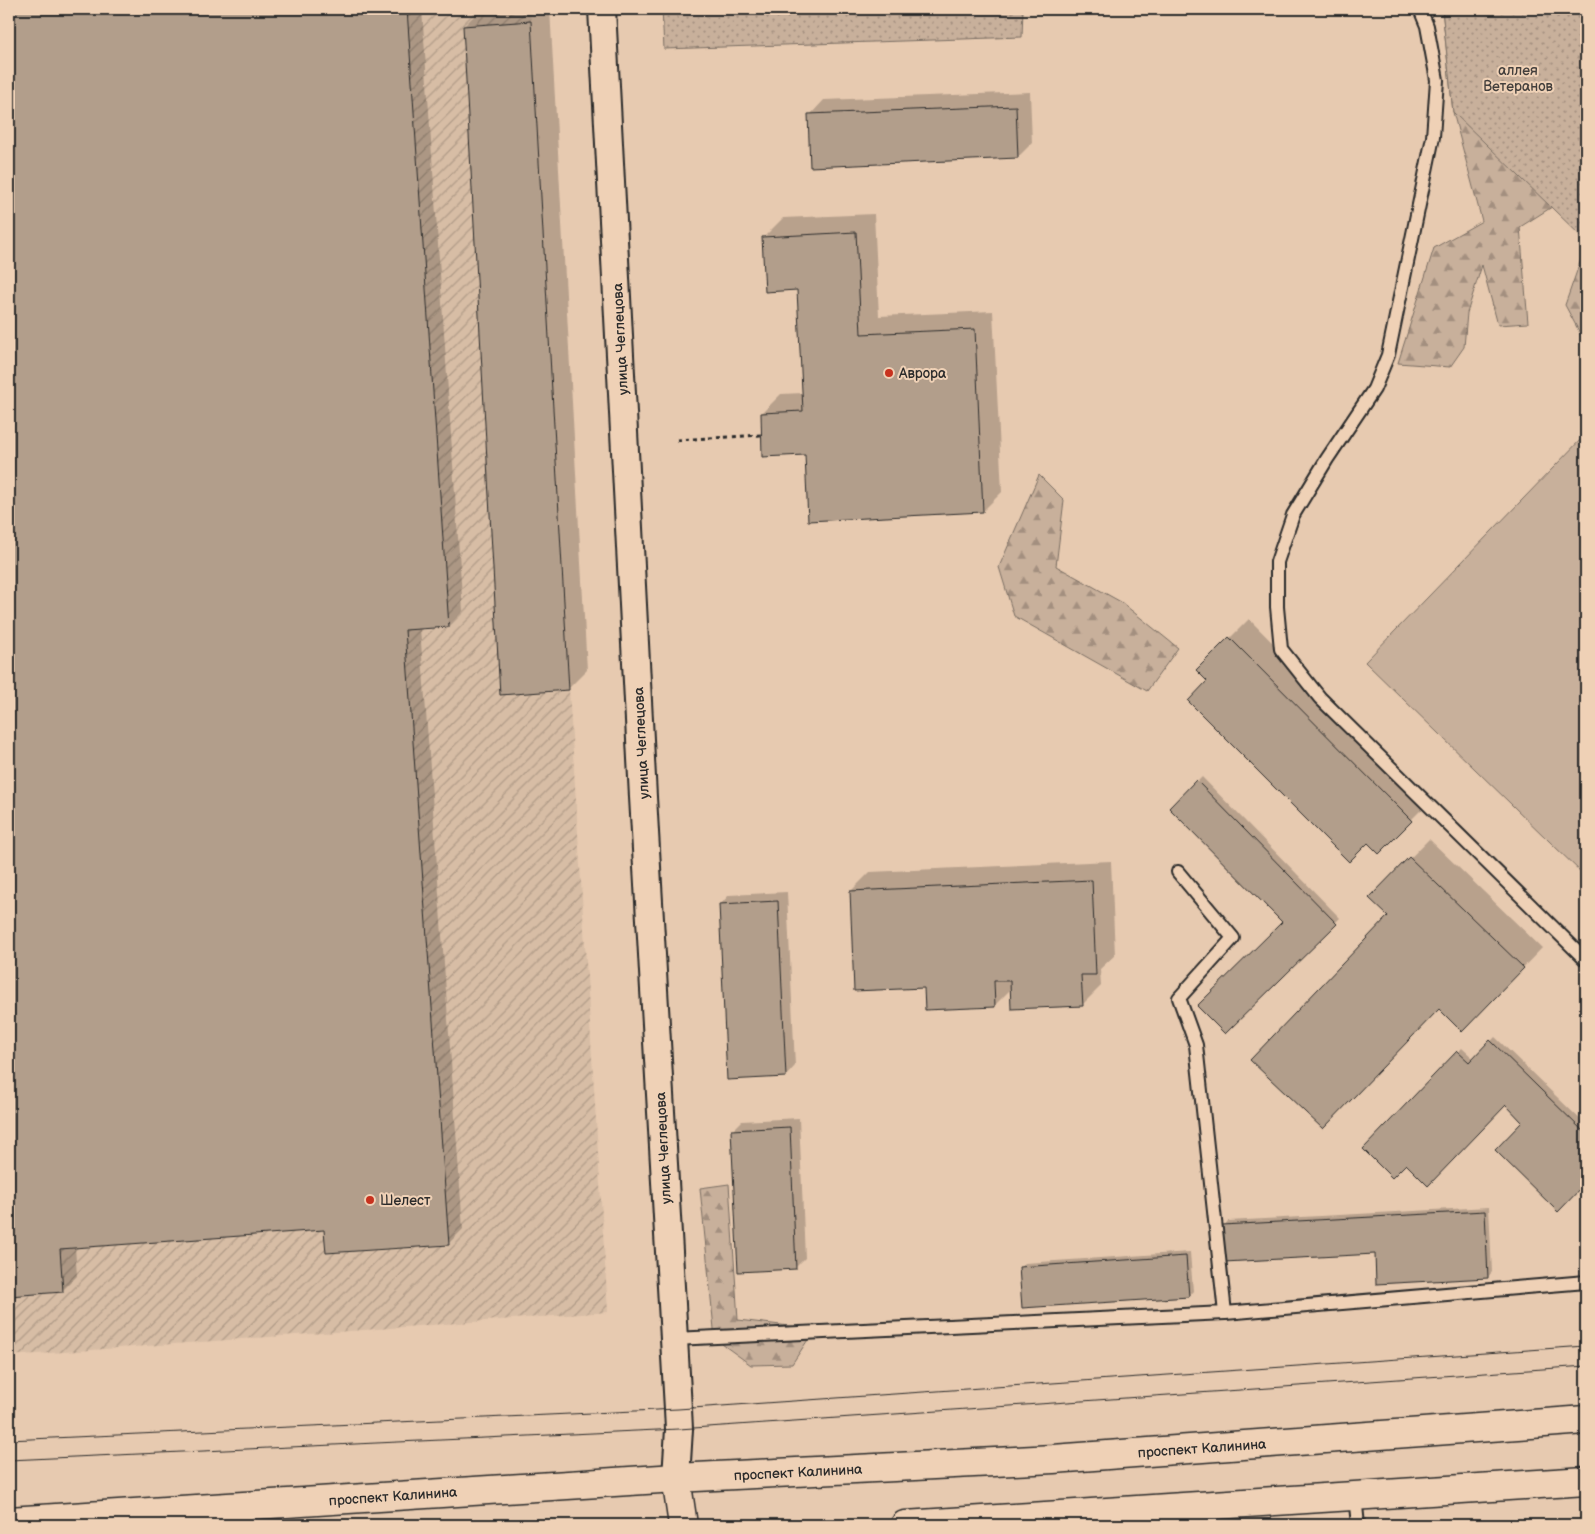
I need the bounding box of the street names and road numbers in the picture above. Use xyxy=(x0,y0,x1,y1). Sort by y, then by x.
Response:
street label: улица Чеглецова xyxy=(609,282,632,395)
street label: улица Чеглецова xyxy=(630,686,653,799)
street label: улица Чеглецова xyxy=(652,1091,675,1204)
street label: проспект Калинина xyxy=(1137,1435,1268,1461)
street label: проспект Калинина xyxy=(733,1461,864,1484)
street label: проспект Калинина xyxy=(328,1483,459,1509)

